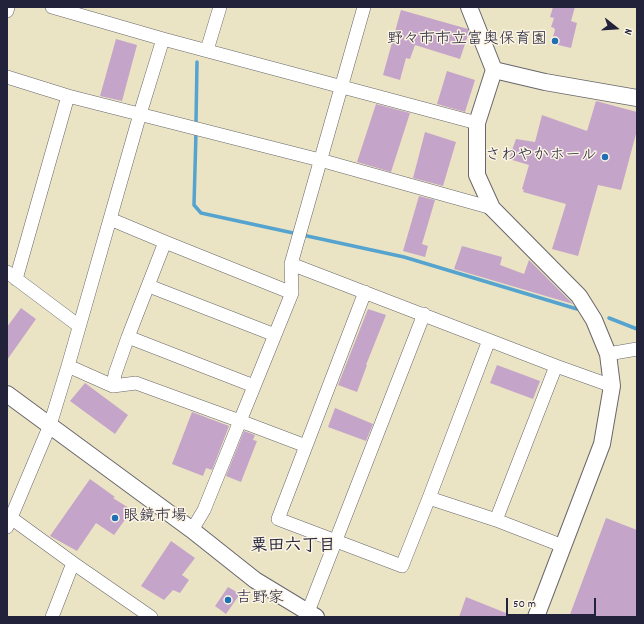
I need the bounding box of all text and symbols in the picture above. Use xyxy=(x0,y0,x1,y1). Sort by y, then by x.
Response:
north arrow xyxy=(596,8,636,48)
text: N xyxy=(619,27,636,36)
place label: 野々市市立富奥保育園 xyxy=(387,31,547,51)
marker: 野々市市立富奥保育園 xyxy=(550,36,560,46)
place label: さわやかホール xyxy=(485,147,597,167)
marker: さわやかホール xyxy=(600,152,610,162)
place label: 眼鏡市場 xyxy=(123,508,187,528)
marker: 眼鏡市場 xyxy=(110,513,120,523)
district label: 粟田六丁目 xyxy=(251,538,335,558)
place label: 吉野家 xyxy=(236,590,284,610)
scale bar xyxy=(508,590,598,616)
marker: 吉野家 xyxy=(223,595,233,605)
text: 50 m xyxy=(513,596,536,613)

